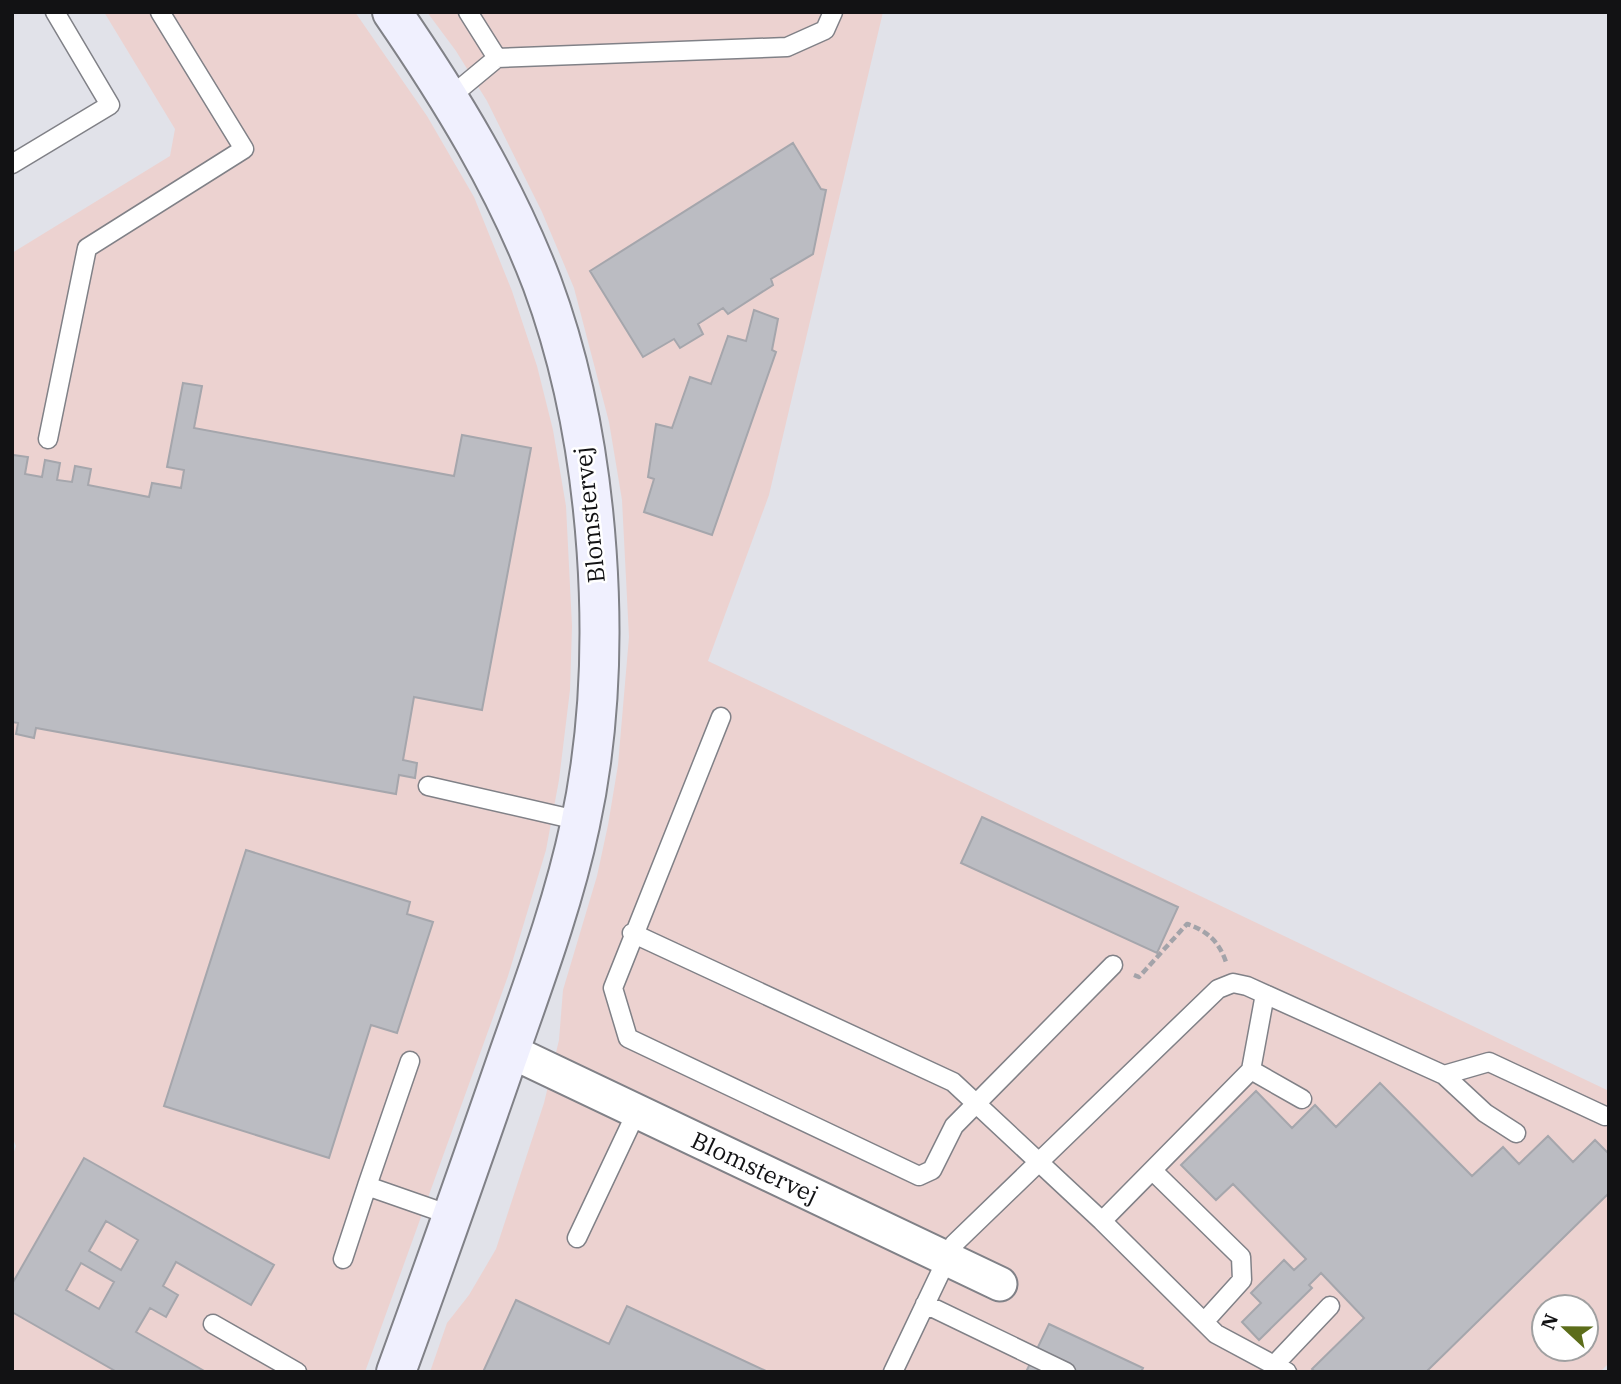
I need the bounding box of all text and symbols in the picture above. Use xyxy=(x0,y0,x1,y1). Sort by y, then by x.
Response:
street label: Blomstervej xyxy=(566,445,612,585)
street label: Blomstervej xyxy=(686,1124,824,1210)
north arrow xyxy=(1530,1293,1600,1363)
text: N xyxy=(1535,1310,1563,1333)

